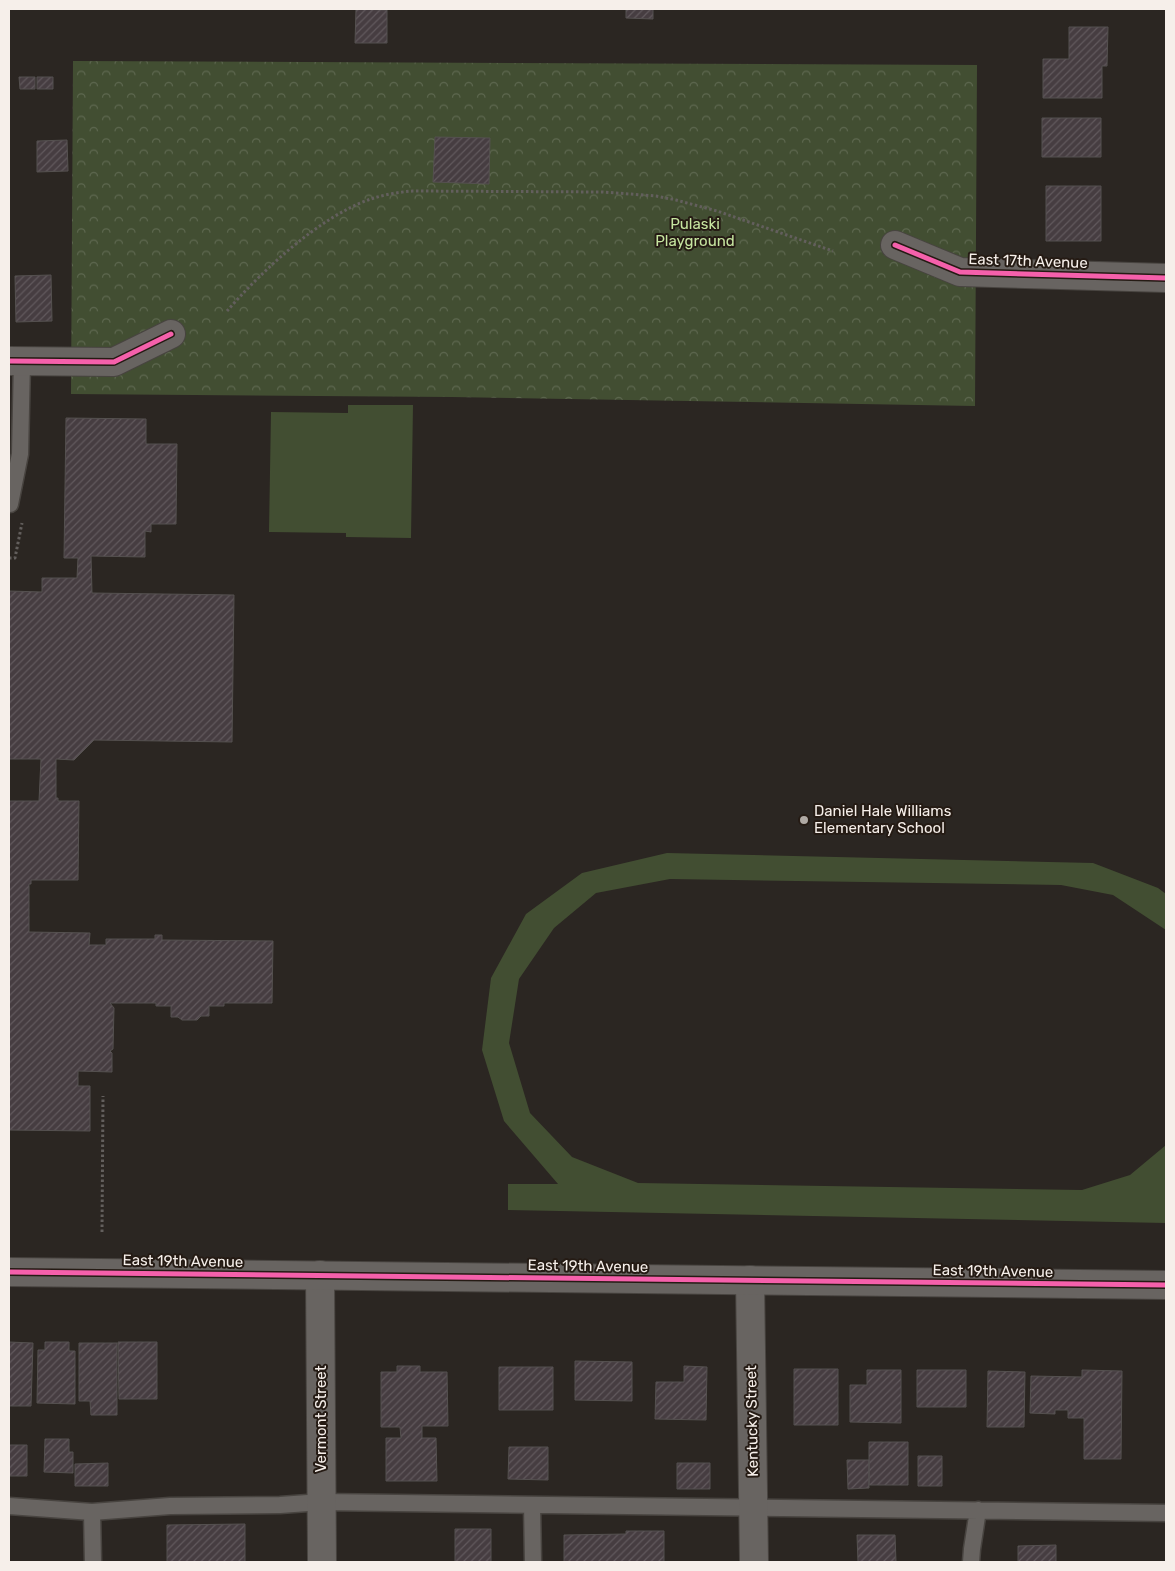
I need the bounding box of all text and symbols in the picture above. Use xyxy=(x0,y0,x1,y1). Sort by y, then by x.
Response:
park label: Pulaski Playground xyxy=(655,215,735,250)
street label: East 17th Avenue xyxy=(968,250,1088,272)
place label: Daniel Hale Williams Elementary School xyxy=(814,802,952,837)
marker: Daniel Hale Williams Elementary School xyxy=(798,814,810,826)
street label: East 19th Avenue xyxy=(123,1251,243,1271)
street label: East 19th Avenue xyxy=(528,1256,648,1276)
street label: East 19th Avenue xyxy=(933,1261,1053,1281)
street label: Vermont Street xyxy=(312,1365,330,1472)
street label: Kentucky Street xyxy=(742,1365,762,1477)

